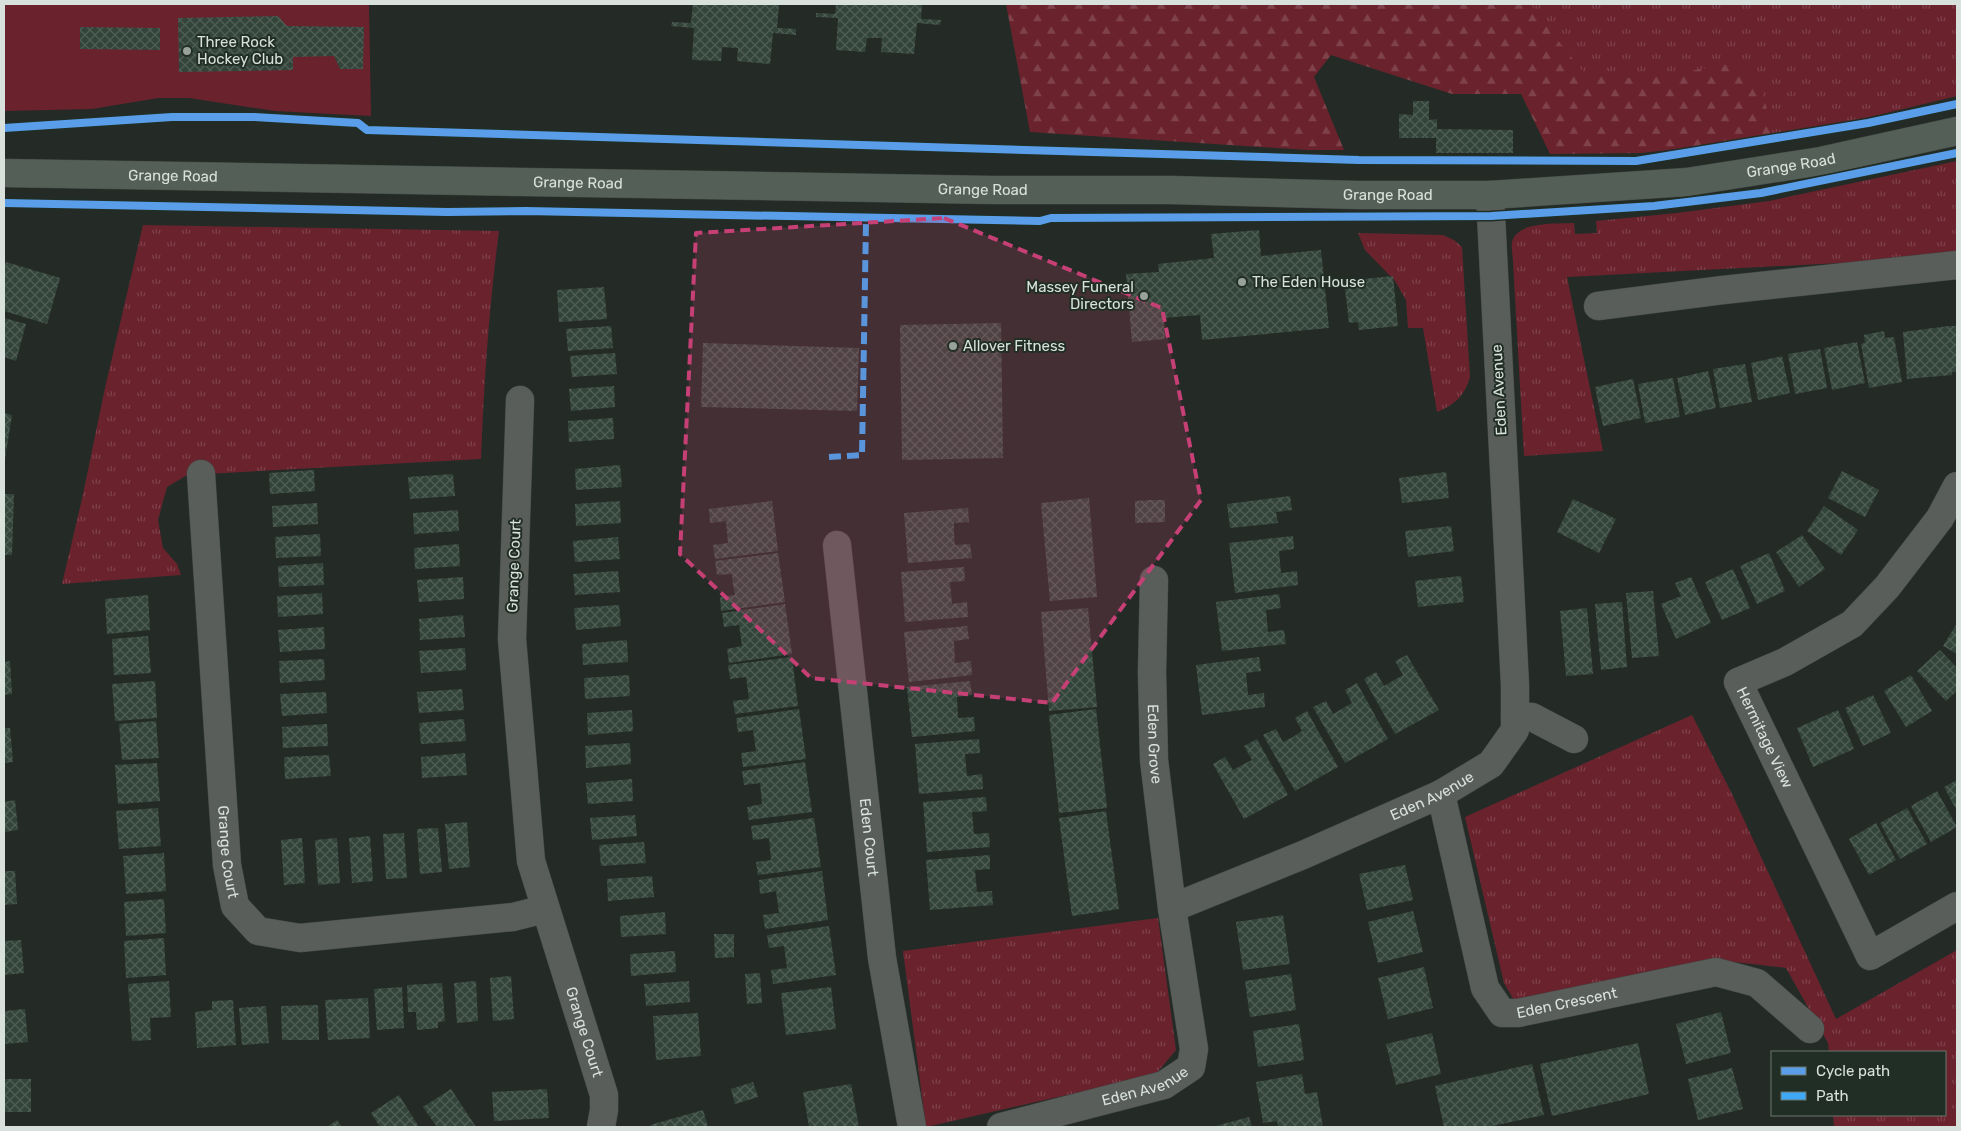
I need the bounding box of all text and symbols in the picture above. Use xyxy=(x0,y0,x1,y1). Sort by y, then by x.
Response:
place label: Three Rock Hockey Club xyxy=(197,33,283,68)
marker: Three Rock Hockey Club xyxy=(181,45,193,57)
street label: Grange Road xyxy=(1745,149,1837,182)
street label: Grange Road xyxy=(128,166,218,186)
street label: Grange Road xyxy=(533,173,623,193)
street label: Grange Road xyxy=(938,180,1028,199)
street label: Grange Road xyxy=(1343,186,1433,204)
place label: The Eden House xyxy=(1252,273,1365,291)
marker: The Eden House xyxy=(1236,276,1248,288)
place label: Massey Funeral Directors xyxy=(1026,278,1134,313)
marker: Massey Funeral Directors xyxy=(1138,290,1150,302)
place label: Allover Fitness xyxy=(963,337,1066,355)
marker: Allover Fitness xyxy=(947,340,959,352)
street label: Eden Avenue xyxy=(1488,344,1510,436)
street label: Grange Court xyxy=(503,519,525,613)
street label: Hermitage View xyxy=(1733,684,1797,791)
street label: Eden Grove xyxy=(1144,704,1166,785)
street label: Eden Avenue xyxy=(1387,767,1477,824)
street label: Eden Court xyxy=(856,797,882,877)
street label: Grange Court xyxy=(214,805,242,900)
street label: Eden Crescent xyxy=(1515,984,1619,1022)
street label: Grange Court xyxy=(562,985,607,1079)
legend xyxy=(1771,1051,1946,1116)
street label: Eden Avenue xyxy=(1100,1062,1192,1110)
text: Cycle path xyxy=(1816,1062,1890,1080)
text: Path xyxy=(1816,1087,1849,1105)

